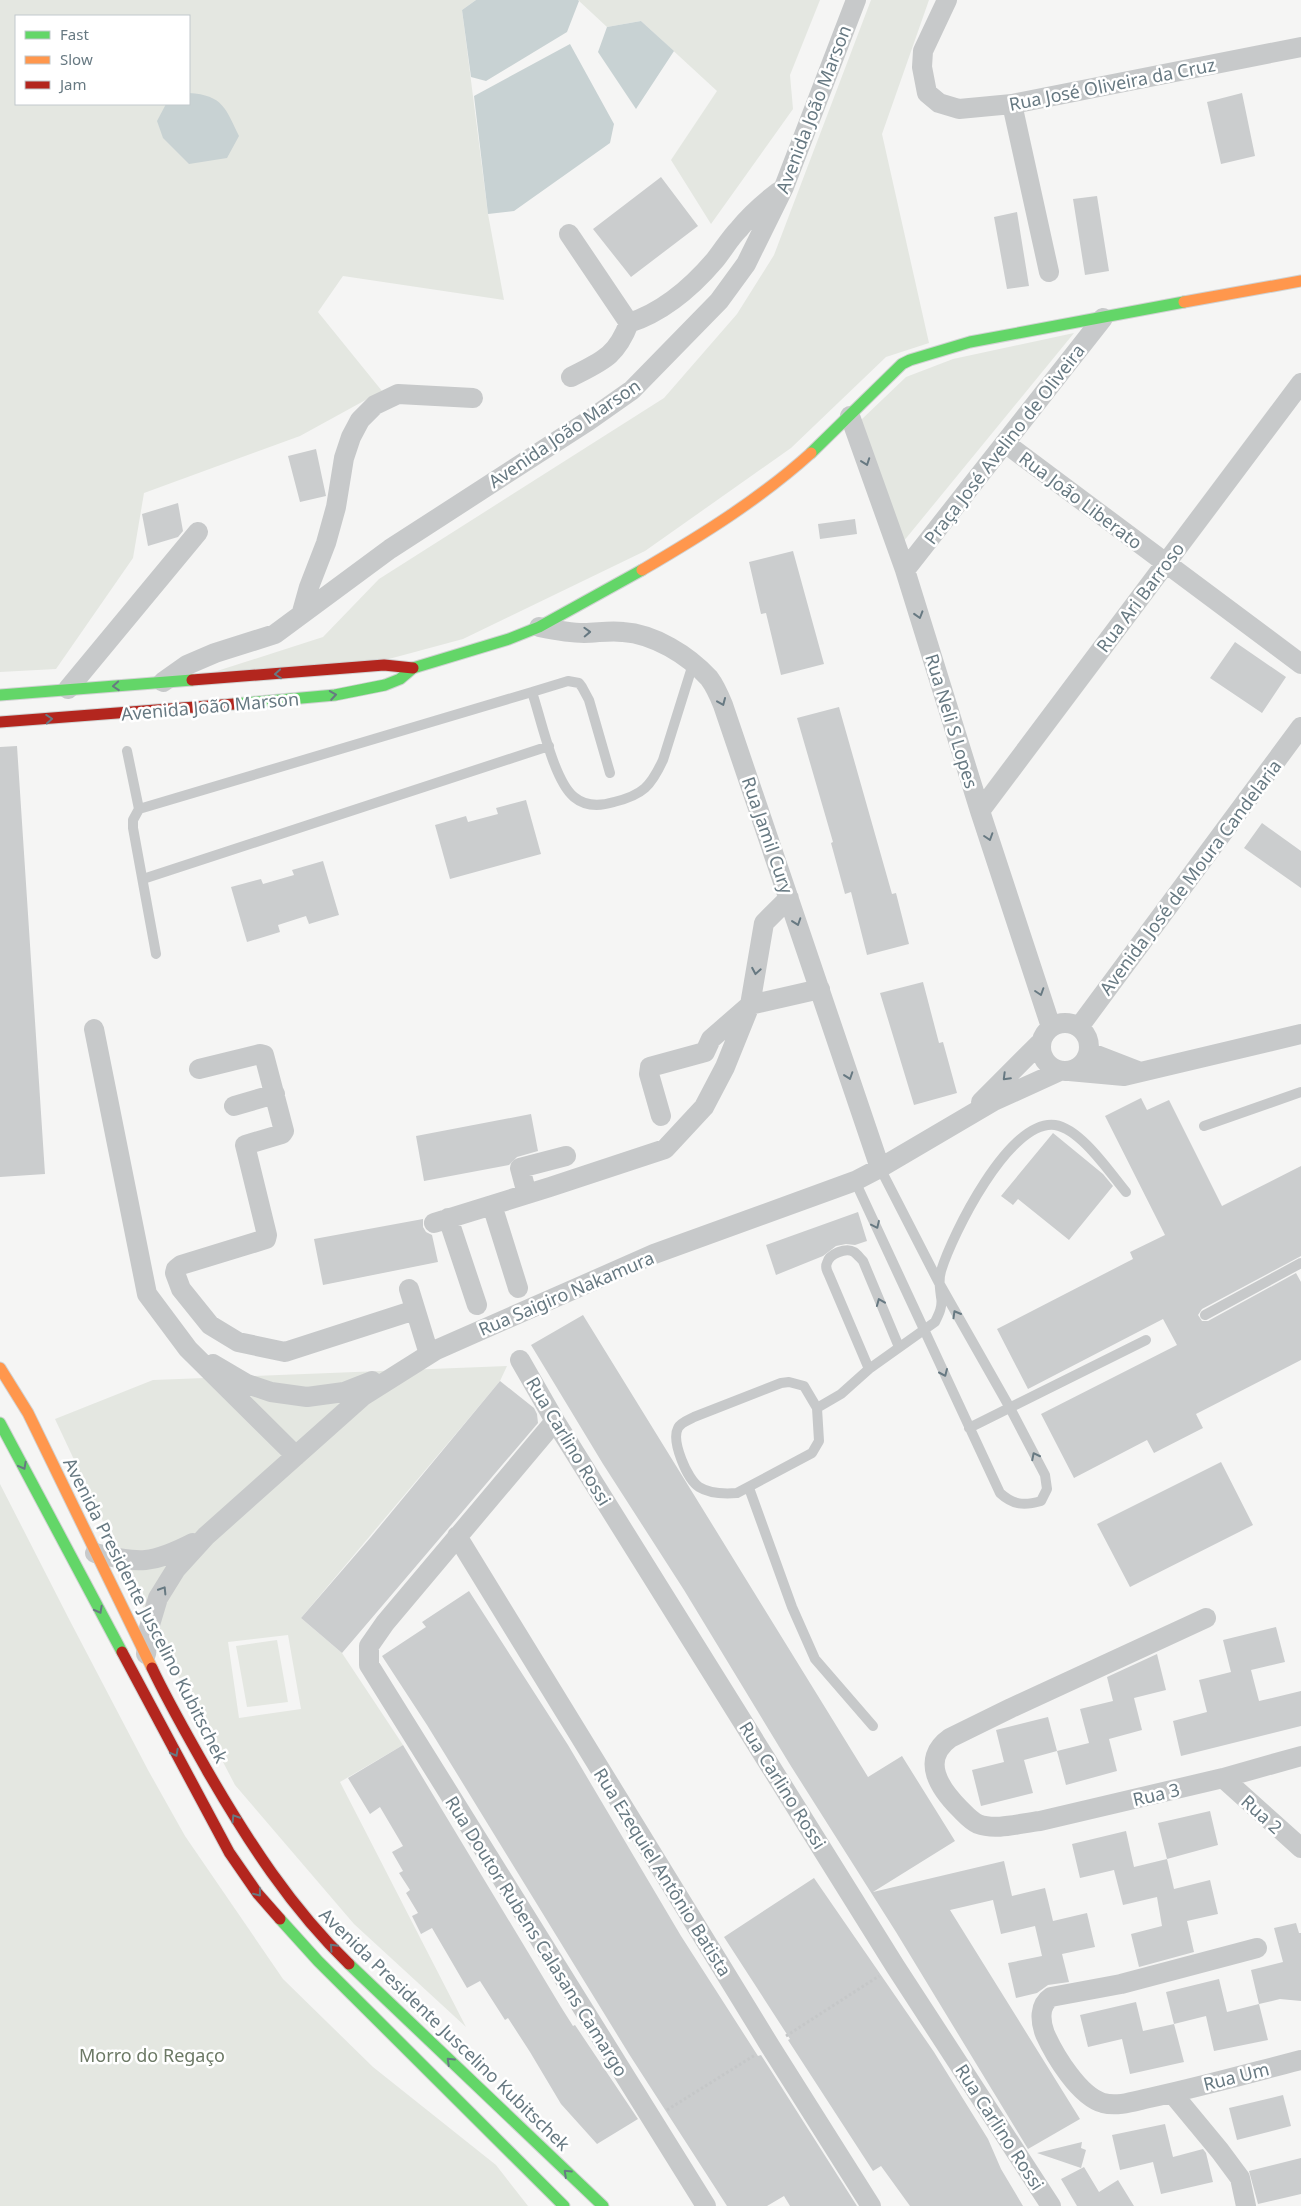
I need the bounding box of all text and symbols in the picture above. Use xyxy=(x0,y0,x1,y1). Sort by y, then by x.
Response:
legend xyxy=(15,15,190,105)
street label: Avenida João Marson xyxy=(770,21,856,197)
text: Fast xyxy=(60,24,89,44)
text: Slow xyxy=(60,49,93,69)
street label: Rua José Oliveira da Cruz xyxy=(1007,52,1217,116)
text: Jam xyxy=(58,74,87,94)
street label: Praça José Avelino de Oliveira xyxy=(918,339,1090,549)
street label: Avenida João Marson xyxy=(483,373,645,493)
street label: Rua João Liberato xyxy=(1015,446,1147,554)
one-way arrow xyxy=(860,457,870,466)
street label: Rua Ari Barroso xyxy=(1091,537,1189,657)
one-way arrow xyxy=(914,611,924,619)
one-way arrow xyxy=(584,627,592,638)
street label: Rua Neli S Lopes xyxy=(920,651,984,791)
one-way arrow xyxy=(274,668,282,679)
one-way arrow xyxy=(112,681,120,692)
street label: Avenida João Marson xyxy=(120,686,300,726)
one-way arrow xyxy=(328,690,337,700)
one-way arrow xyxy=(716,697,726,706)
one-way arrow xyxy=(45,713,53,724)
street label: Avenida José de Moura Candelaria xyxy=(1094,755,1286,999)
street label: Rua Jamil Cury xyxy=(737,773,799,897)
one-way arrow xyxy=(983,833,993,841)
one-way arrow xyxy=(791,917,801,926)
one-way arrow xyxy=(751,967,761,975)
one-way arrow xyxy=(1034,987,1044,995)
one-way arrow xyxy=(843,1071,853,1080)
one-way arrow xyxy=(1003,1071,1012,1080)
one-way arrow xyxy=(869,1220,880,1229)
street label: Rua Saigiro Nakamura xyxy=(474,1245,658,1341)
one-way arrow xyxy=(876,1298,887,1307)
one-way arrow xyxy=(953,1310,963,1319)
one-way arrow xyxy=(938,1368,949,1377)
street label: Rua Carlino Rossi xyxy=(521,1372,617,1510)
one-way arrow xyxy=(1031,1452,1041,1461)
street label: Avenida Presidente Juscelino Kubitschek xyxy=(58,1453,234,1767)
one-way arrow xyxy=(17,1461,27,1470)
one-way arrow xyxy=(156,1587,166,1596)
one-way arrow xyxy=(93,1605,103,1614)
street label: Rua Carlino Rossi xyxy=(734,1717,832,1853)
one-way arrow xyxy=(169,1748,179,1757)
street label: Rua Ezequiel Antônio Batista xyxy=(589,1763,737,1981)
street label: Rua 3 xyxy=(1130,1777,1182,1811)
street label: Rua 2 xyxy=(1236,1789,1288,1839)
street label: Rua Doutor Rubens Calasans Camargo xyxy=(440,1791,634,2081)
one-way arrow xyxy=(232,1815,242,1824)
one-way arrow xyxy=(253,1887,261,1896)
street label: Avenida Presidente Juscelino Kubitschek xyxy=(315,1902,576,2156)
one-way arrow xyxy=(330,1944,339,1953)
park label: Morro do Regaço xyxy=(79,2043,225,2067)
street label: Rua Um xyxy=(1201,2056,1271,2096)
one-way arrow xyxy=(446,2058,455,2067)
street label: Rua Carlino Rossi xyxy=(950,2059,1050,2195)
one-way arrow xyxy=(564,2170,573,2179)

